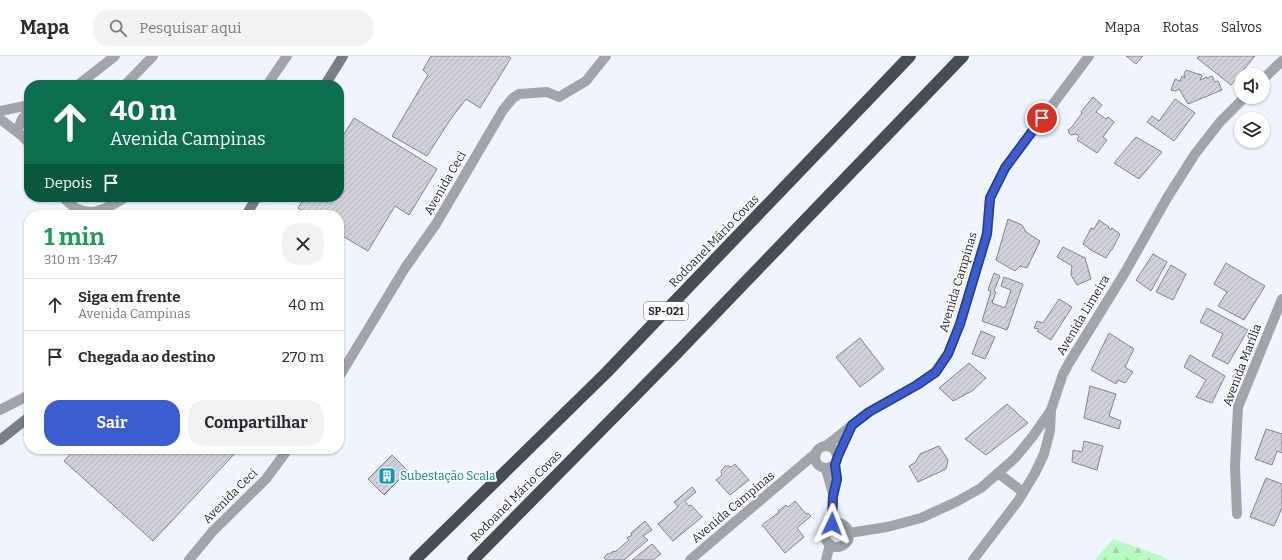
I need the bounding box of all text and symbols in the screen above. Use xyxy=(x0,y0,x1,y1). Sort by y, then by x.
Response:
search box xyxy=(93,10,373,46)
text: Mapa xyxy=(20,16,69,39)
icon: search xyxy=(107,17,129,39)
text: Pesquisar aqui xyxy=(139,19,241,37)
text: Mapa xyxy=(1104,19,1140,36)
text: Rotas xyxy=(1162,19,1199,36)
text: Salvos xyxy=(1221,19,1262,36)
map controls xyxy=(1234,68,1270,148)
button: sound xyxy=(1234,68,1270,104)
text: 40 m xyxy=(110,94,177,127)
icon: ahead xyxy=(44,96,96,148)
pin xyxy=(1025,101,1059,135)
icon: arrive xyxy=(1031,107,1053,129)
button: layers xyxy=(1234,112,1270,148)
text: Avenida Campinas xyxy=(110,128,266,150)
street label: Avenida Ceci xyxy=(421,148,469,217)
icon: arrive xyxy=(100,172,122,194)
text: Depois xyxy=(44,174,92,192)
street label: Rodoanel Mário Covas xyxy=(666,192,762,290)
text: 1 min xyxy=(44,223,105,251)
button: close xyxy=(282,223,324,265)
street label: Avenida Campinas xyxy=(936,230,980,334)
text: 310 m · 13:47 xyxy=(44,252,117,267)
street label: Avenida Limeira xyxy=(1054,272,1113,358)
text: Siga em frente xyxy=(78,288,181,306)
icon: ahead xyxy=(44,294,66,316)
text: 40 m xyxy=(288,296,324,314)
road number: SP-021 xyxy=(644,302,688,320)
text: Avenida Campinas xyxy=(78,306,190,321)
street label: Avenida Marília xyxy=(1220,321,1264,408)
icon: arrive xyxy=(44,346,66,368)
text: Chegada ao destino xyxy=(78,348,215,366)
text: 270 m xyxy=(282,348,324,366)
button: Sair xyxy=(44,400,180,446)
button: Compartilhar xyxy=(188,400,324,446)
street label: Rodoanel Mário Covas xyxy=(468,447,565,544)
street label: Avenida Ceci xyxy=(200,466,260,526)
building icon: Subestação Scala xyxy=(377,466,397,486)
street label: Avenida Campinas xyxy=(689,468,777,546)
place label: Subestação Scala xyxy=(400,469,496,483)
position arrow xyxy=(811,503,853,545)

